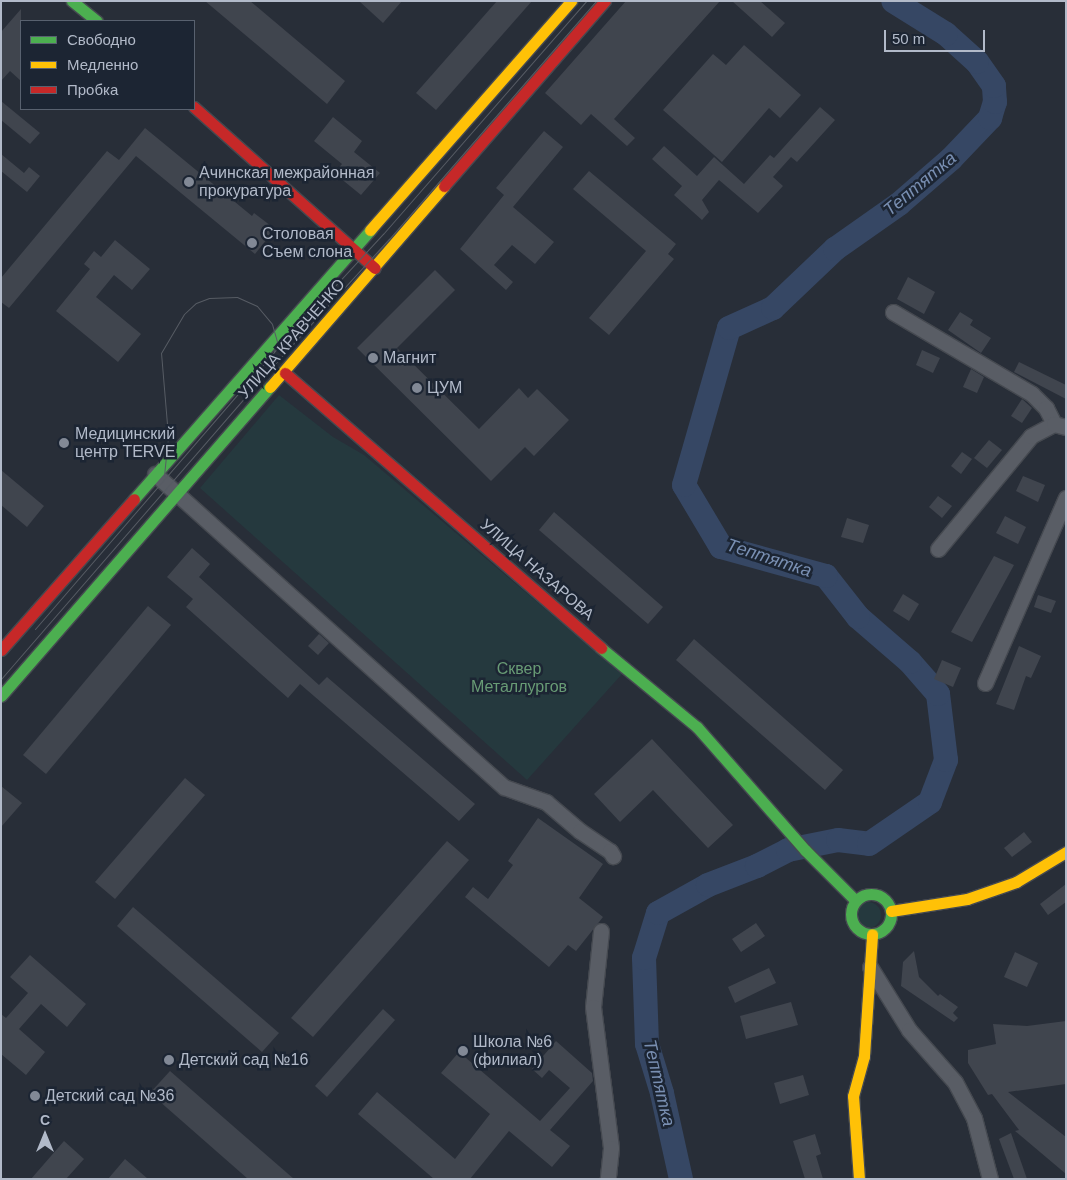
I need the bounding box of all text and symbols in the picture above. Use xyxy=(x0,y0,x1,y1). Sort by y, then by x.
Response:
legend xyxy=(20,20,195,110)
scale bar xyxy=(887,20,988,52)
text: 50 m xyxy=(892,30,925,47)
text: Свободно xyxy=(67,31,136,48)
text: Медленно xyxy=(67,56,138,73)
text: Пробка xyxy=(67,81,118,98)
water label: Тептятка xyxy=(879,147,961,221)
place label: Ачинская межрайонная прокуратура xyxy=(199,163,374,201)
marker: Ачинская межрайонная прокуратура xyxy=(183,176,195,188)
place label: Столовая Съем слона xyxy=(262,224,352,262)
marker: Столовая Съем слона xyxy=(246,237,258,249)
street label: УЛИЦА КРАВЧЕНКО xyxy=(235,275,349,403)
place label: Магнит xyxy=(383,348,436,368)
marker: Магнит xyxy=(367,352,379,364)
place label: ЦУМ xyxy=(427,378,462,398)
marker: ЦУМ xyxy=(411,382,423,394)
place label: Медицинский центр TERVE xyxy=(75,424,175,462)
marker: Медицинский центр TERVE xyxy=(57,436,71,450)
street label: УЛИЦА НАЗАРОВА xyxy=(476,515,598,625)
water label: Тептятка xyxy=(724,534,814,582)
park label: Сквер Металлургов xyxy=(471,659,567,697)
place label: Школа №6 (филиал) xyxy=(473,1032,552,1070)
water label: Тептятка xyxy=(639,1038,679,1128)
marker: Школа №6 (филиал) xyxy=(457,1045,469,1057)
place label: Детский сад №16 xyxy=(179,1050,308,1070)
marker: Детский сад №16 xyxy=(163,1054,175,1066)
place label: Детский сад №36 xyxy=(45,1086,174,1106)
marker: Детский сад №36 xyxy=(29,1090,41,1102)
north arrow xyxy=(20,1110,70,1160)
text: С xyxy=(40,1112,50,1128)

